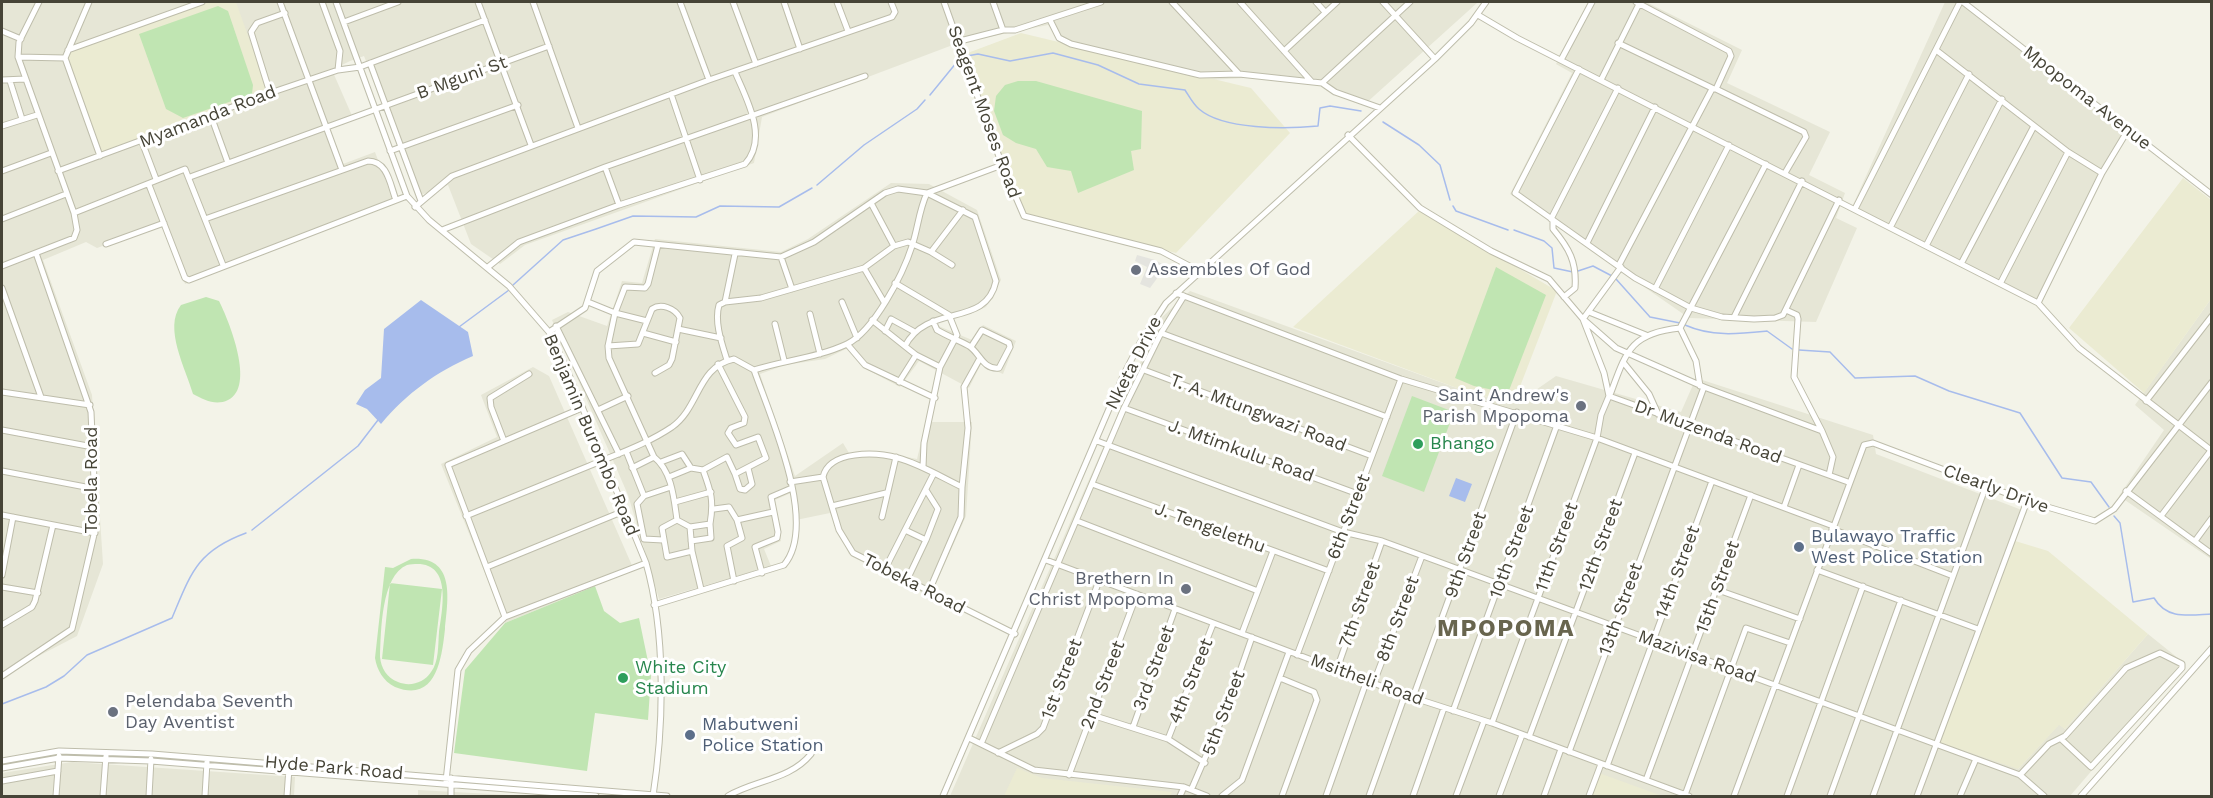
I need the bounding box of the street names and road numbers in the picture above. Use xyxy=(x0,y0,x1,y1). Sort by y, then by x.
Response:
street label: Seagent Moses Road xyxy=(943,23,1025,201)
street label: Mpopoma Avenue xyxy=(2019,41,2155,155)
street label: B Mguni St xyxy=(414,52,510,104)
street label: Myamanda Road xyxy=(137,81,279,153)
street label: Nketa Drive xyxy=(1101,313,1167,413)
street label: Benjamin Burombo Road xyxy=(539,331,643,539)
street label: T. A. Mtungwazi Road xyxy=(1167,369,1349,457)
street label: Dr Muzenda Road xyxy=(1631,395,1785,469)
street label: J. Mtimkulu Road xyxy=(1165,415,1317,487)
street label: Tobela Road xyxy=(81,426,103,534)
street label: Clearly Drive xyxy=(1940,460,2052,518)
street label: 6th Street xyxy=(1323,471,1375,563)
street label: 12th Street xyxy=(1574,496,1628,594)
street label: J. Tengelethu xyxy=(1152,498,1268,558)
street label: 11th Street xyxy=(1531,500,1583,594)
street label: 10th Street xyxy=(1485,503,1539,601)
street label: 9th Street xyxy=(1440,509,1492,601)
street label: 14th Street xyxy=(1651,523,1705,621)
street label: 15th Street xyxy=(1691,538,1745,636)
street label: Tobeka Road xyxy=(859,549,969,619)
street label: 7th Street xyxy=(1335,559,1385,651)
street label: 13th Street xyxy=(1594,560,1648,658)
street label: 8th Street xyxy=(1372,573,1424,665)
street label: 3rd Street xyxy=(1129,622,1179,714)
street label: Mazivisa Road xyxy=(1635,626,1759,688)
street label: 4th Street xyxy=(1164,635,1218,727)
street label: 1st Street xyxy=(1037,636,1087,722)
street label: 2nd Street xyxy=(1076,638,1130,732)
street label: Msitheli Road xyxy=(1307,650,1427,710)
street label: 5th Street xyxy=(1198,667,1250,759)
street label: Hyde Park Road xyxy=(264,751,404,785)

